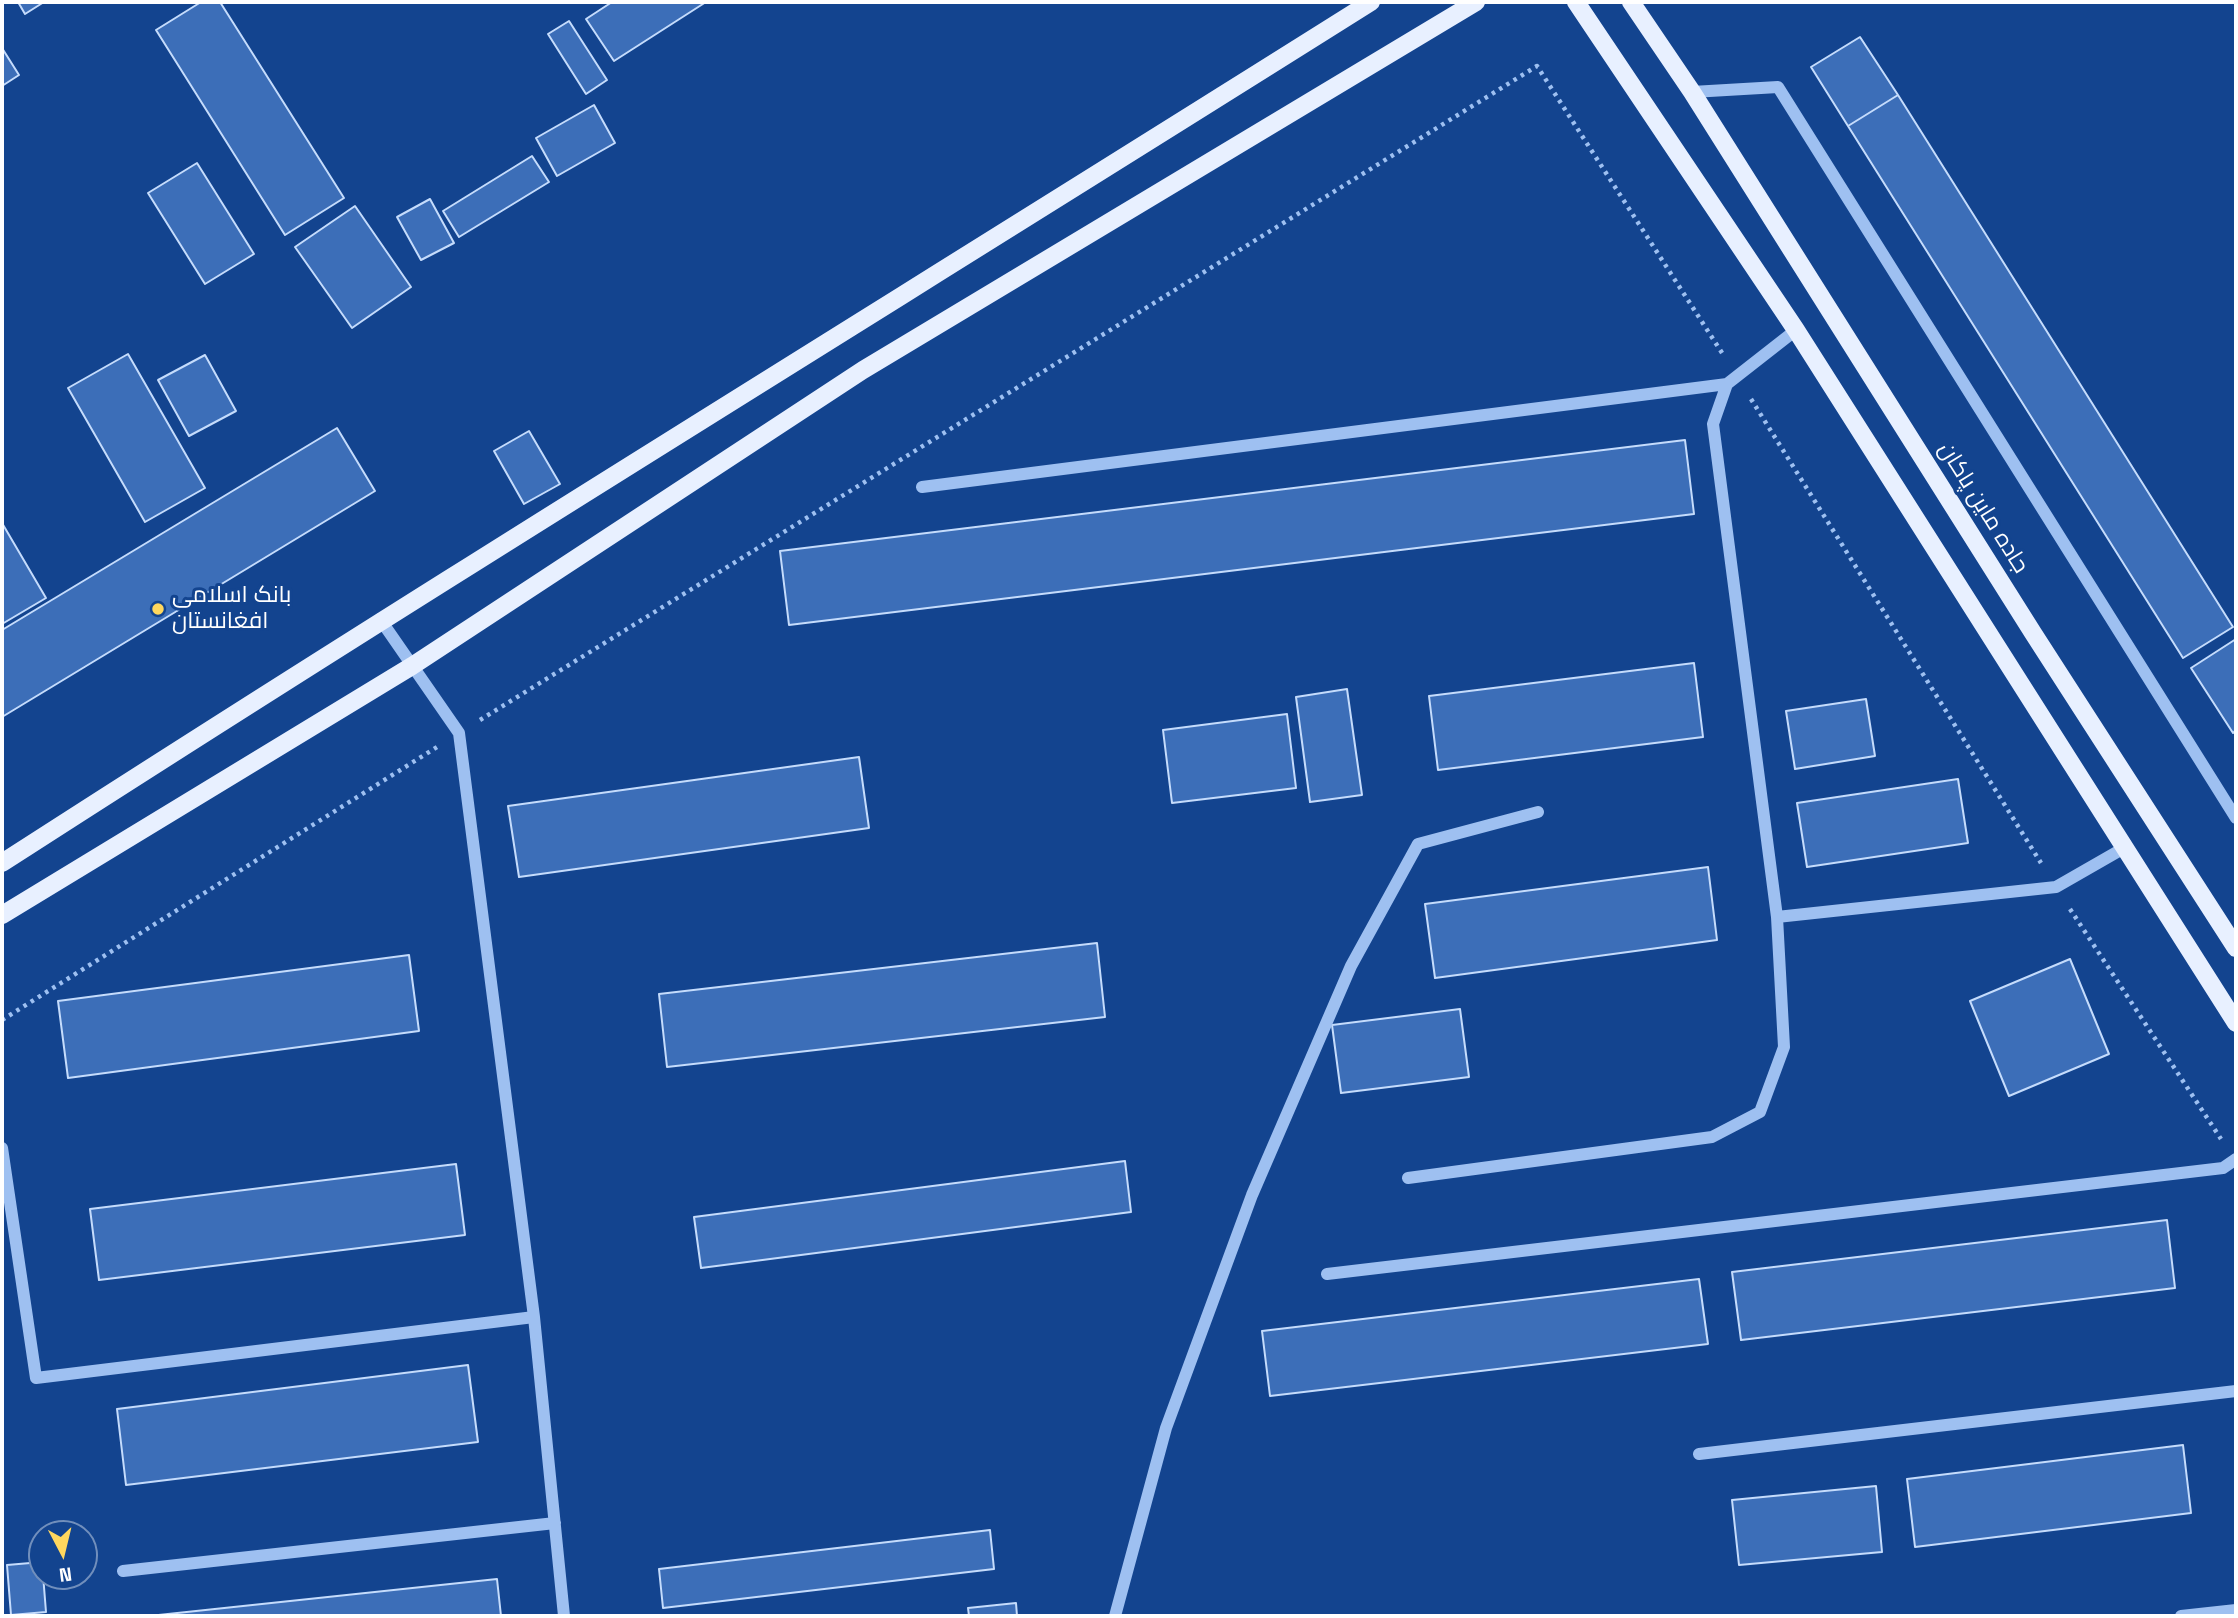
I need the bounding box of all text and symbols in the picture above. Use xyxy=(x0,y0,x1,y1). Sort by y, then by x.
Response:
street label: جاده ماین پاکان xyxy=(1932,437,2034,579)
place label: بانک اسلامی افغانستان xyxy=(172,582,292,636)
marker: بانک اسلامی افغانستان xyxy=(150,601,166,617)
north arrow xyxy=(28,1520,98,1590)
text: N xyxy=(58,1561,73,1588)

